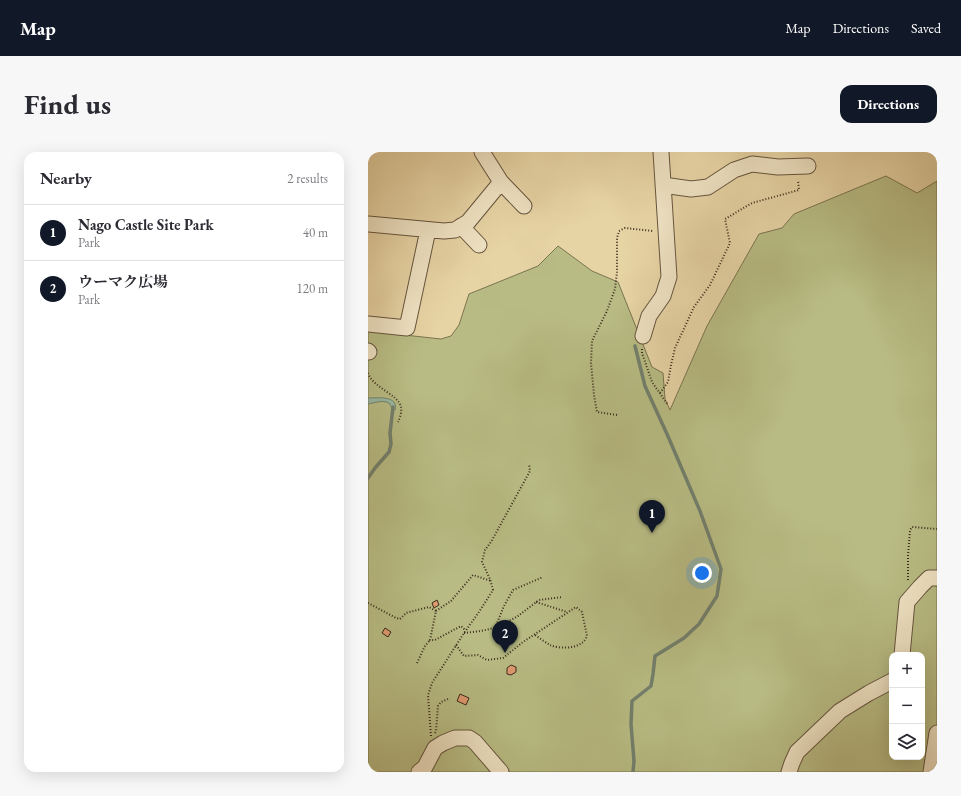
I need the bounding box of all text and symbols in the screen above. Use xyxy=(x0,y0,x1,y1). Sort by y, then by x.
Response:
text: Map xyxy=(20,16,56,41)
text: Map xyxy=(785,19,811,37)
text: Directions xyxy=(833,19,889,37)
text: Saved xyxy=(911,19,941,37)
button: Directions xyxy=(840,85,937,123)
text: Find us xyxy=(24,86,111,122)
text: Nearby xyxy=(40,167,92,189)
text: 2 results xyxy=(287,170,328,187)
text: Nago Castle Site Park xyxy=(78,215,214,234)
text: 1 xyxy=(50,224,56,241)
text: 40 m xyxy=(303,224,328,241)
text: Park xyxy=(78,234,100,251)
text: ウーマク広場 xyxy=(78,272,168,291)
text: 2 xyxy=(50,280,56,297)
text: 120 m xyxy=(297,280,328,297)
text: Park xyxy=(78,291,100,308)
pin: 1 xyxy=(639,500,665,533)
your location xyxy=(692,563,712,583)
pin: 2 xyxy=(492,620,518,653)
map controls xyxy=(889,652,925,760)
button: + xyxy=(889,652,925,688)
button: − xyxy=(889,688,925,724)
button: layers xyxy=(889,724,925,760)

